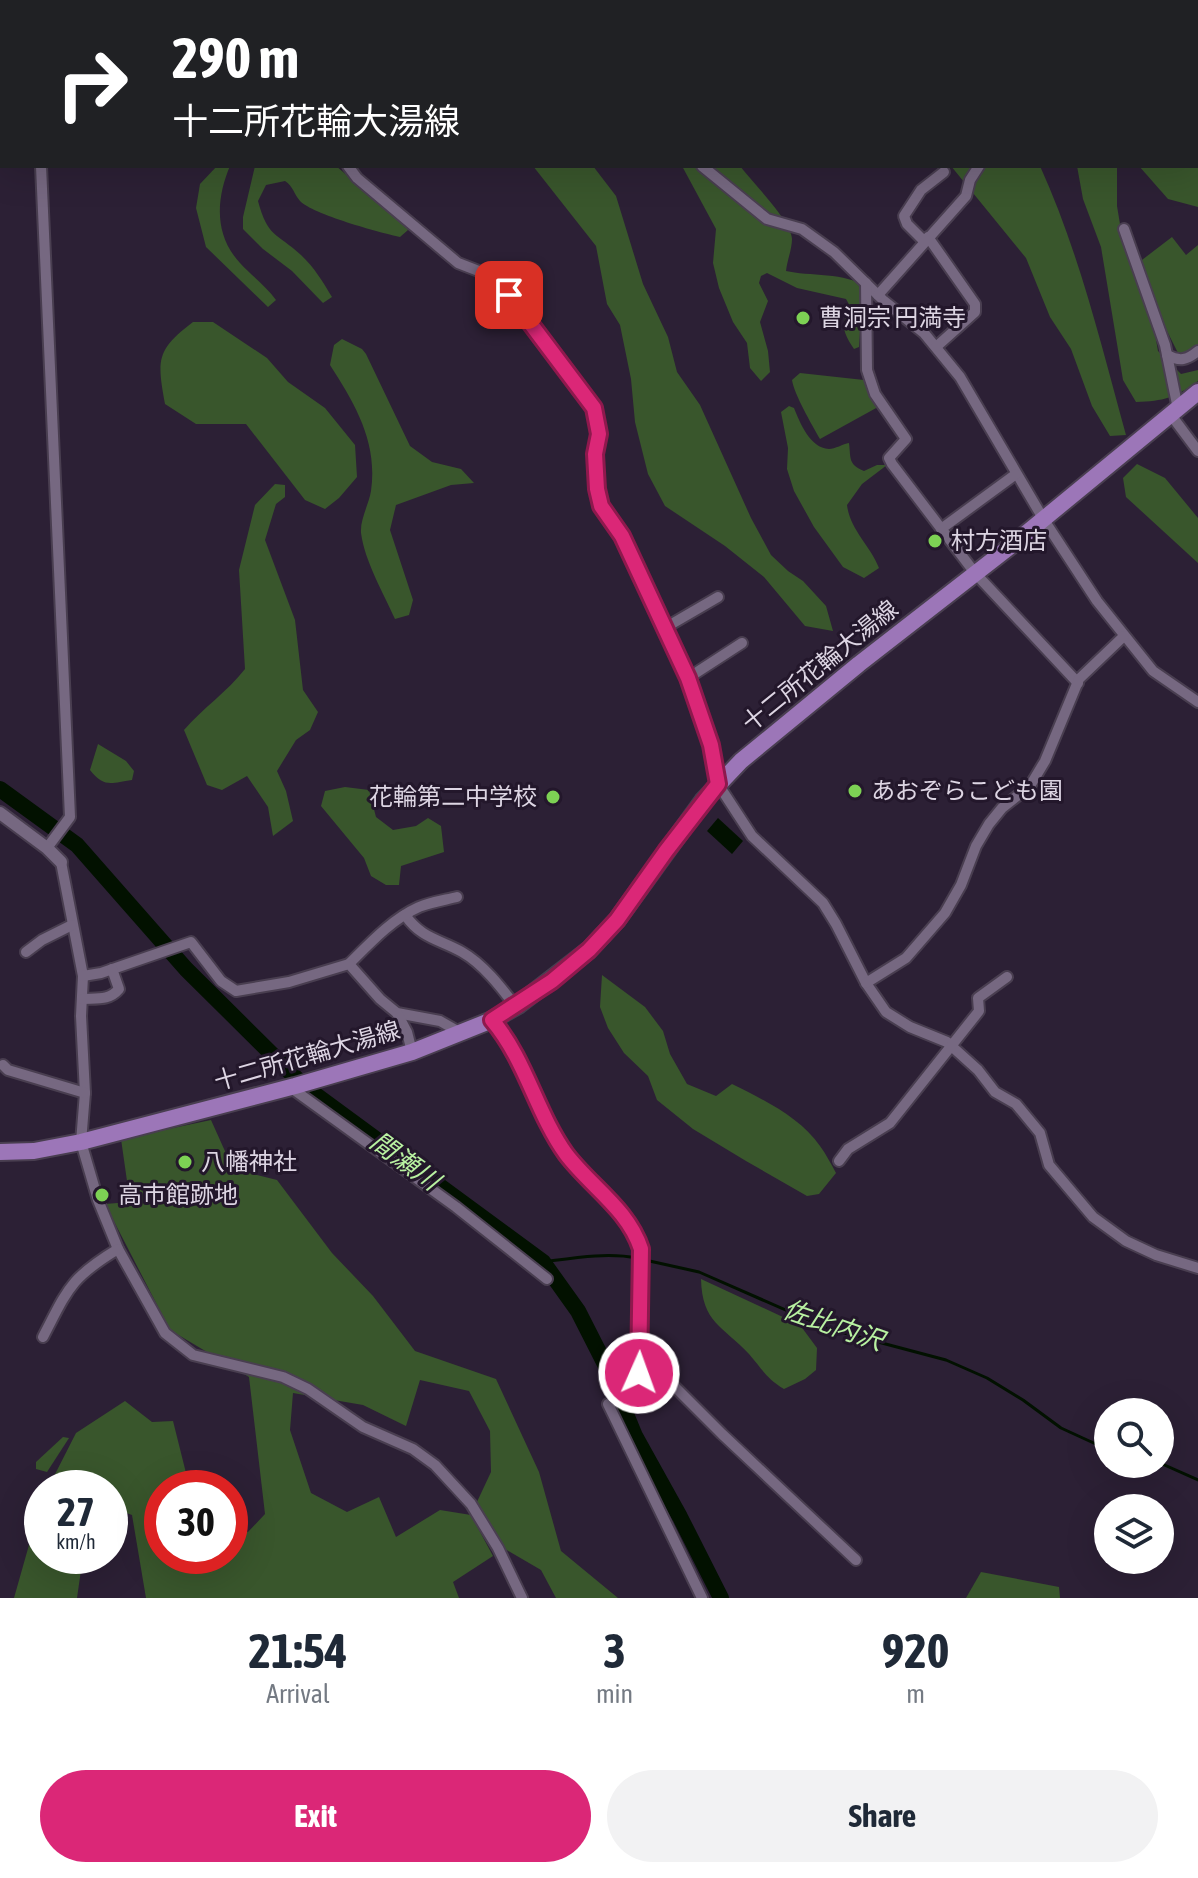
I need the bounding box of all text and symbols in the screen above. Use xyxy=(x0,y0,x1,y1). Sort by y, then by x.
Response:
text: 290 m xyxy=(172,26,299,90)
icon: right xyxy=(40,32,144,136)
text: 十二所花輪大湯線 xyxy=(172,100,460,142)
pin xyxy=(475,261,543,329)
icon: arrive xyxy=(487,273,531,317)
place label: 曹洞宗 円満寺 xyxy=(819,304,966,331)
marker: 曹洞宗 円満寺 xyxy=(794,309,812,327)
place label: 村方酒店 xyxy=(951,527,1047,554)
marker: 村方酒店 xyxy=(926,532,944,550)
street label: 十二所花輪大湯線 xyxy=(737,595,903,737)
place label: あおぞらこども園 xyxy=(871,777,1063,804)
marker: あおぞらこども園 xyxy=(846,782,864,800)
place label: 花輪第二中学校 xyxy=(369,783,537,810)
marker: 花輪第二中学校 xyxy=(544,788,562,806)
street label: 十二所花輪大湯線 xyxy=(211,1016,403,1095)
water label: 間瀬川 xyxy=(365,1126,448,1198)
place label: 八幡神社 xyxy=(201,1148,297,1175)
marker: 八幡神社 xyxy=(176,1153,194,1171)
place label: 高市館跡地 xyxy=(118,1181,238,1208)
marker: 高市館跡地 xyxy=(93,1186,111,1204)
water label: 佐比内沢 xyxy=(779,1294,890,1357)
position arrow xyxy=(597,1331,681,1415)
map controls xyxy=(1094,1398,1174,1574)
button: search xyxy=(1094,1398,1174,1478)
speed limit sign: 30 xyxy=(144,1470,248,1574)
text: 27 xyxy=(57,1489,95,1534)
button: layers xyxy=(1094,1494,1174,1574)
text: km/h xyxy=(56,1530,96,1553)
text: 21:54 xyxy=(249,1623,347,1678)
text: 3 xyxy=(603,1623,626,1678)
text: 920 xyxy=(882,1623,949,1678)
text: Arrival xyxy=(266,1679,330,1709)
text: min xyxy=(596,1679,633,1709)
text: m xyxy=(906,1679,925,1709)
button: Exit xyxy=(40,1770,591,1862)
button: Share xyxy=(607,1770,1158,1862)

